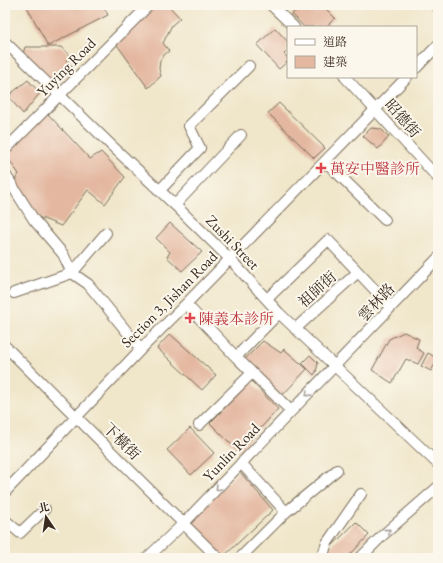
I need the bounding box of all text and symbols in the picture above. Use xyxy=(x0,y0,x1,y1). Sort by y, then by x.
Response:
legend xyxy=(287,26,417,78)
street label: Yuying Road xyxy=(33,33,100,100)
text: 道路 xyxy=(323,34,347,50)
text: 建築 xyxy=(323,54,347,70)
street label: 昭德街 xyxy=(381,95,425,141)
place label: 萬安中醫診所 xyxy=(330,159,420,178)
marker: 萬安中醫診所 xyxy=(315,162,327,174)
street label: Zushi Street xyxy=(202,211,264,274)
street label: Section 3, Jishan Road xyxy=(117,246,222,351)
street label: 祖師街 xyxy=(294,267,340,311)
street label: 雲林路 xyxy=(354,279,398,325)
place label: 陳義本診所 xyxy=(199,309,274,328)
marker: 陳義本診所 xyxy=(184,312,196,324)
one-way arrow xyxy=(305,389,313,397)
street label: 下橫街 xyxy=(99,418,145,464)
street label: Yunlin Road xyxy=(198,418,264,485)
one-way arrow xyxy=(216,483,223,490)
north arrow xyxy=(26,497,66,537)
text: 北 xyxy=(37,499,51,515)
one-way arrow xyxy=(383,528,391,535)

